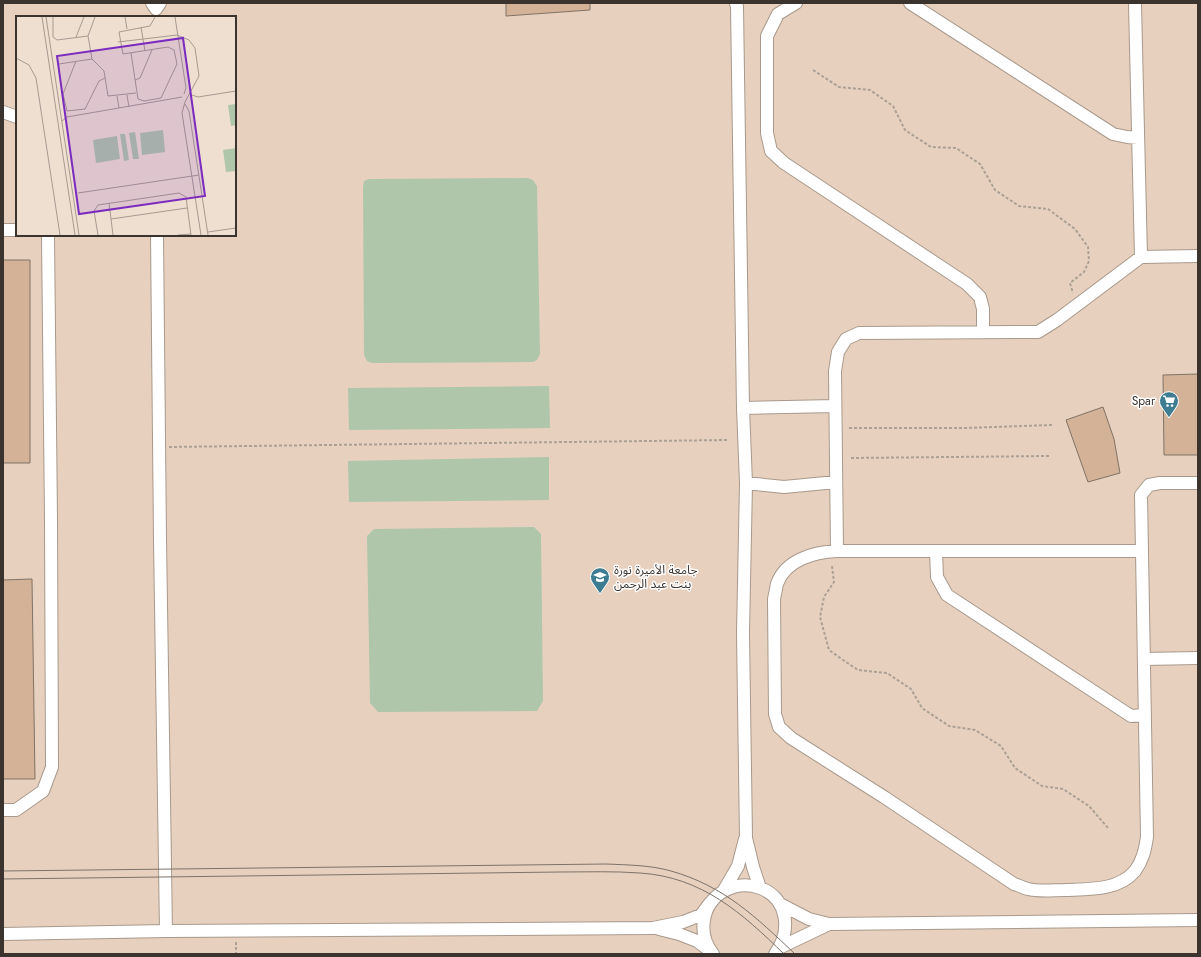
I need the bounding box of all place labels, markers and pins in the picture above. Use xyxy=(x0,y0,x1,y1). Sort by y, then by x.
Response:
supermarket icon: Spar xyxy=(1158,390,1180,418)
place label: Spar xyxy=(1132,392,1156,410)
place label: جامعة الأميرة نورة بنت عبد الرحمن xyxy=(614,561,698,593)
school or university icon: جامعة الأميرة نورة بنت عبد الرحمن xyxy=(589,566,611,594)

